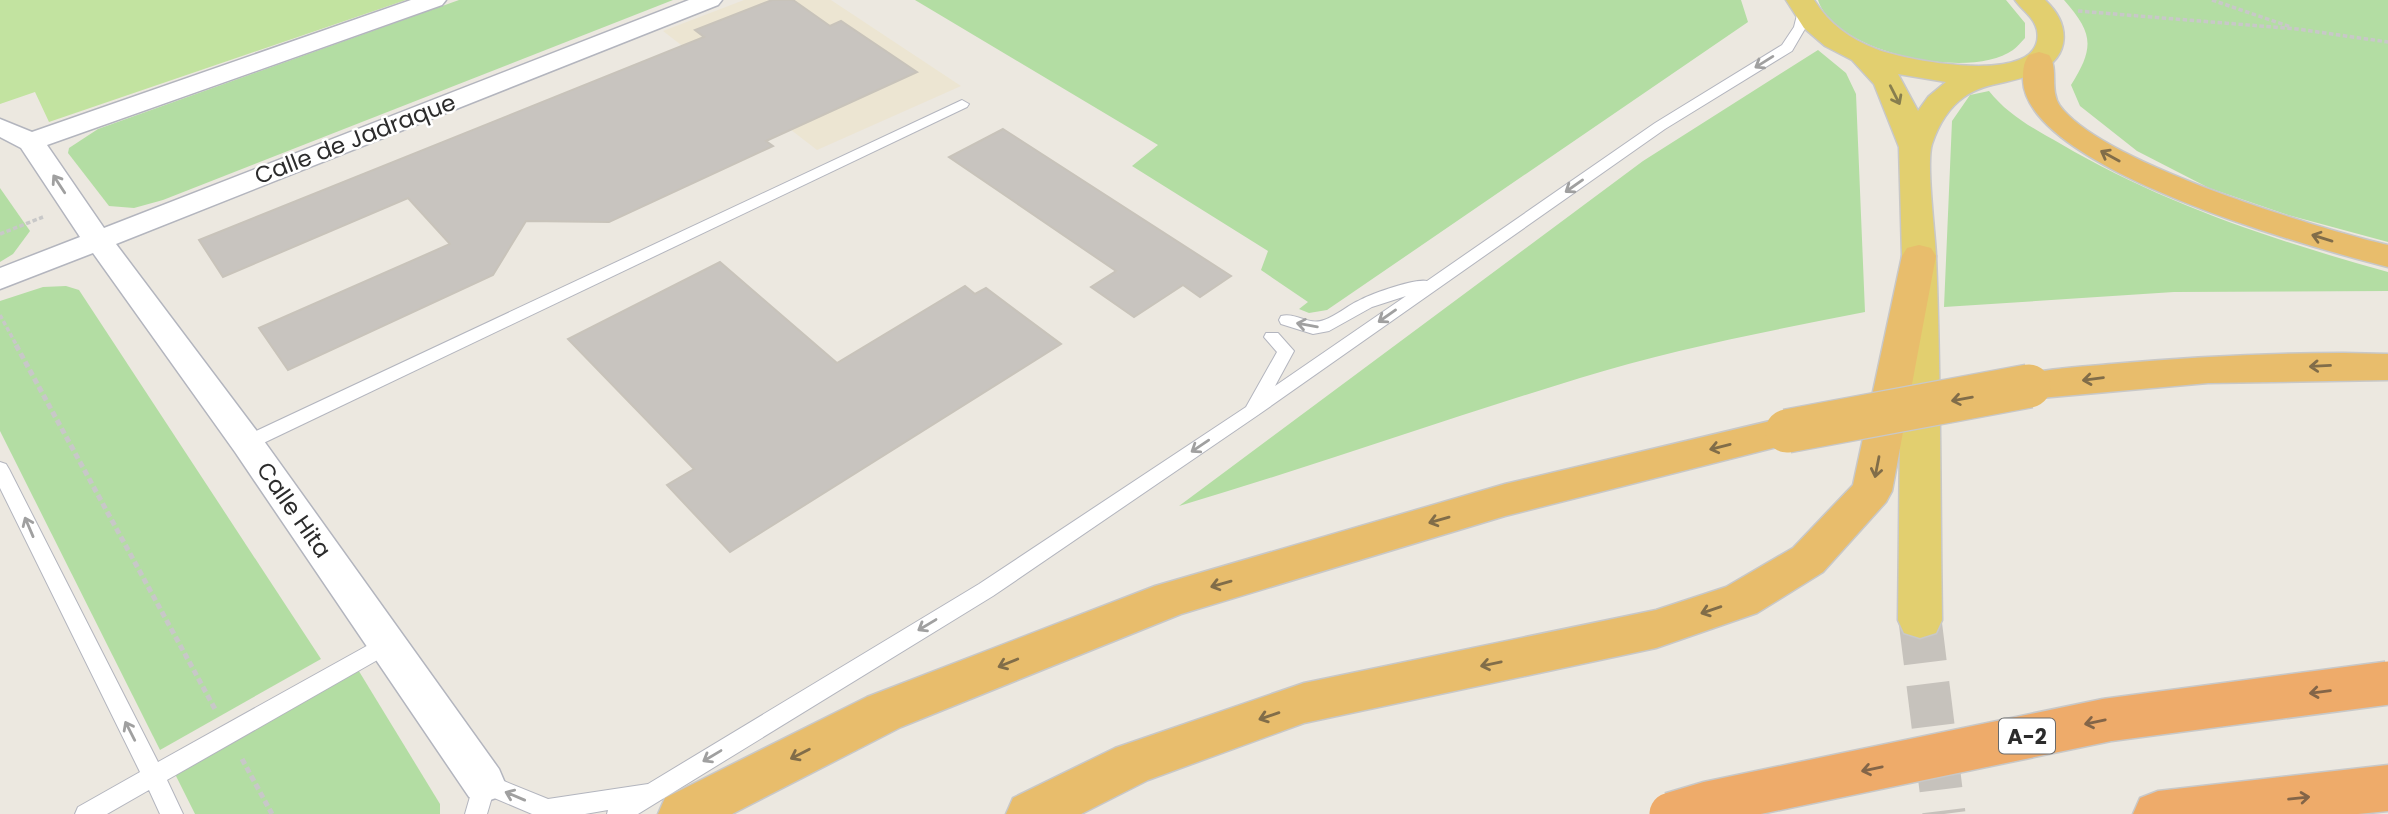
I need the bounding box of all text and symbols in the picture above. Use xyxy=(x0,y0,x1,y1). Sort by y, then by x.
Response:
one-way arrow xyxy=(1755,55,1775,69)
one-way arrow xyxy=(1889,84,1903,105)
street label: Calle de Jadraque xyxy=(250,86,460,192)
one-way arrow xyxy=(2101,149,2121,163)
one-way arrow xyxy=(52,175,66,195)
one-way arrow xyxy=(1565,179,1584,193)
one-way arrow xyxy=(2312,230,2334,243)
one-way arrow xyxy=(1378,309,1397,323)
one-way arrow xyxy=(1296,318,1319,331)
one-way arrow xyxy=(2309,360,2332,373)
one-way arrow xyxy=(2082,373,2105,386)
one-way arrow xyxy=(1951,392,1974,406)
one-way arrow xyxy=(1191,439,1210,453)
one-way arrow xyxy=(1709,441,1732,454)
one-way arrow xyxy=(1869,455,1883,478)
street label: Calle Hita xyxy=(249,456,339,564)
one-way arrow xyxy=(1429,514,1451,527)
one-way arrow xyxy=(22,517,35,538)
one-way arrow xyxy=(1210,578,1232,591)
one-way arrow xyxy=(1701,605,1723,617)
one-way arrow xyxy=(918,619,938,633)
one-way arrow xyxy=(997,657,1019,670)
one-way arrow xyxy=(1480,658,1503,672)
one-way arrow xyxy=(2309,686,2332,699)
one-way arrow xyxy=(1259,711,1281,723)
one-way arrow xyxy=(2084,716,2107,730)
road number: A-2 xyxy=(1999,718,2055,754)
one-way arrow xyxy=(122,721,136,742)
one-way arrow xyxy=(790,748,811,762)
one-way arrow xyxy=(702,749,722,763)
one-way arrow xyxy=(1861,762,1884,776)
one-way arrow xyxy=(505,789,527,802)
one-way arrow xyxy=(2287,791,2309,804)

